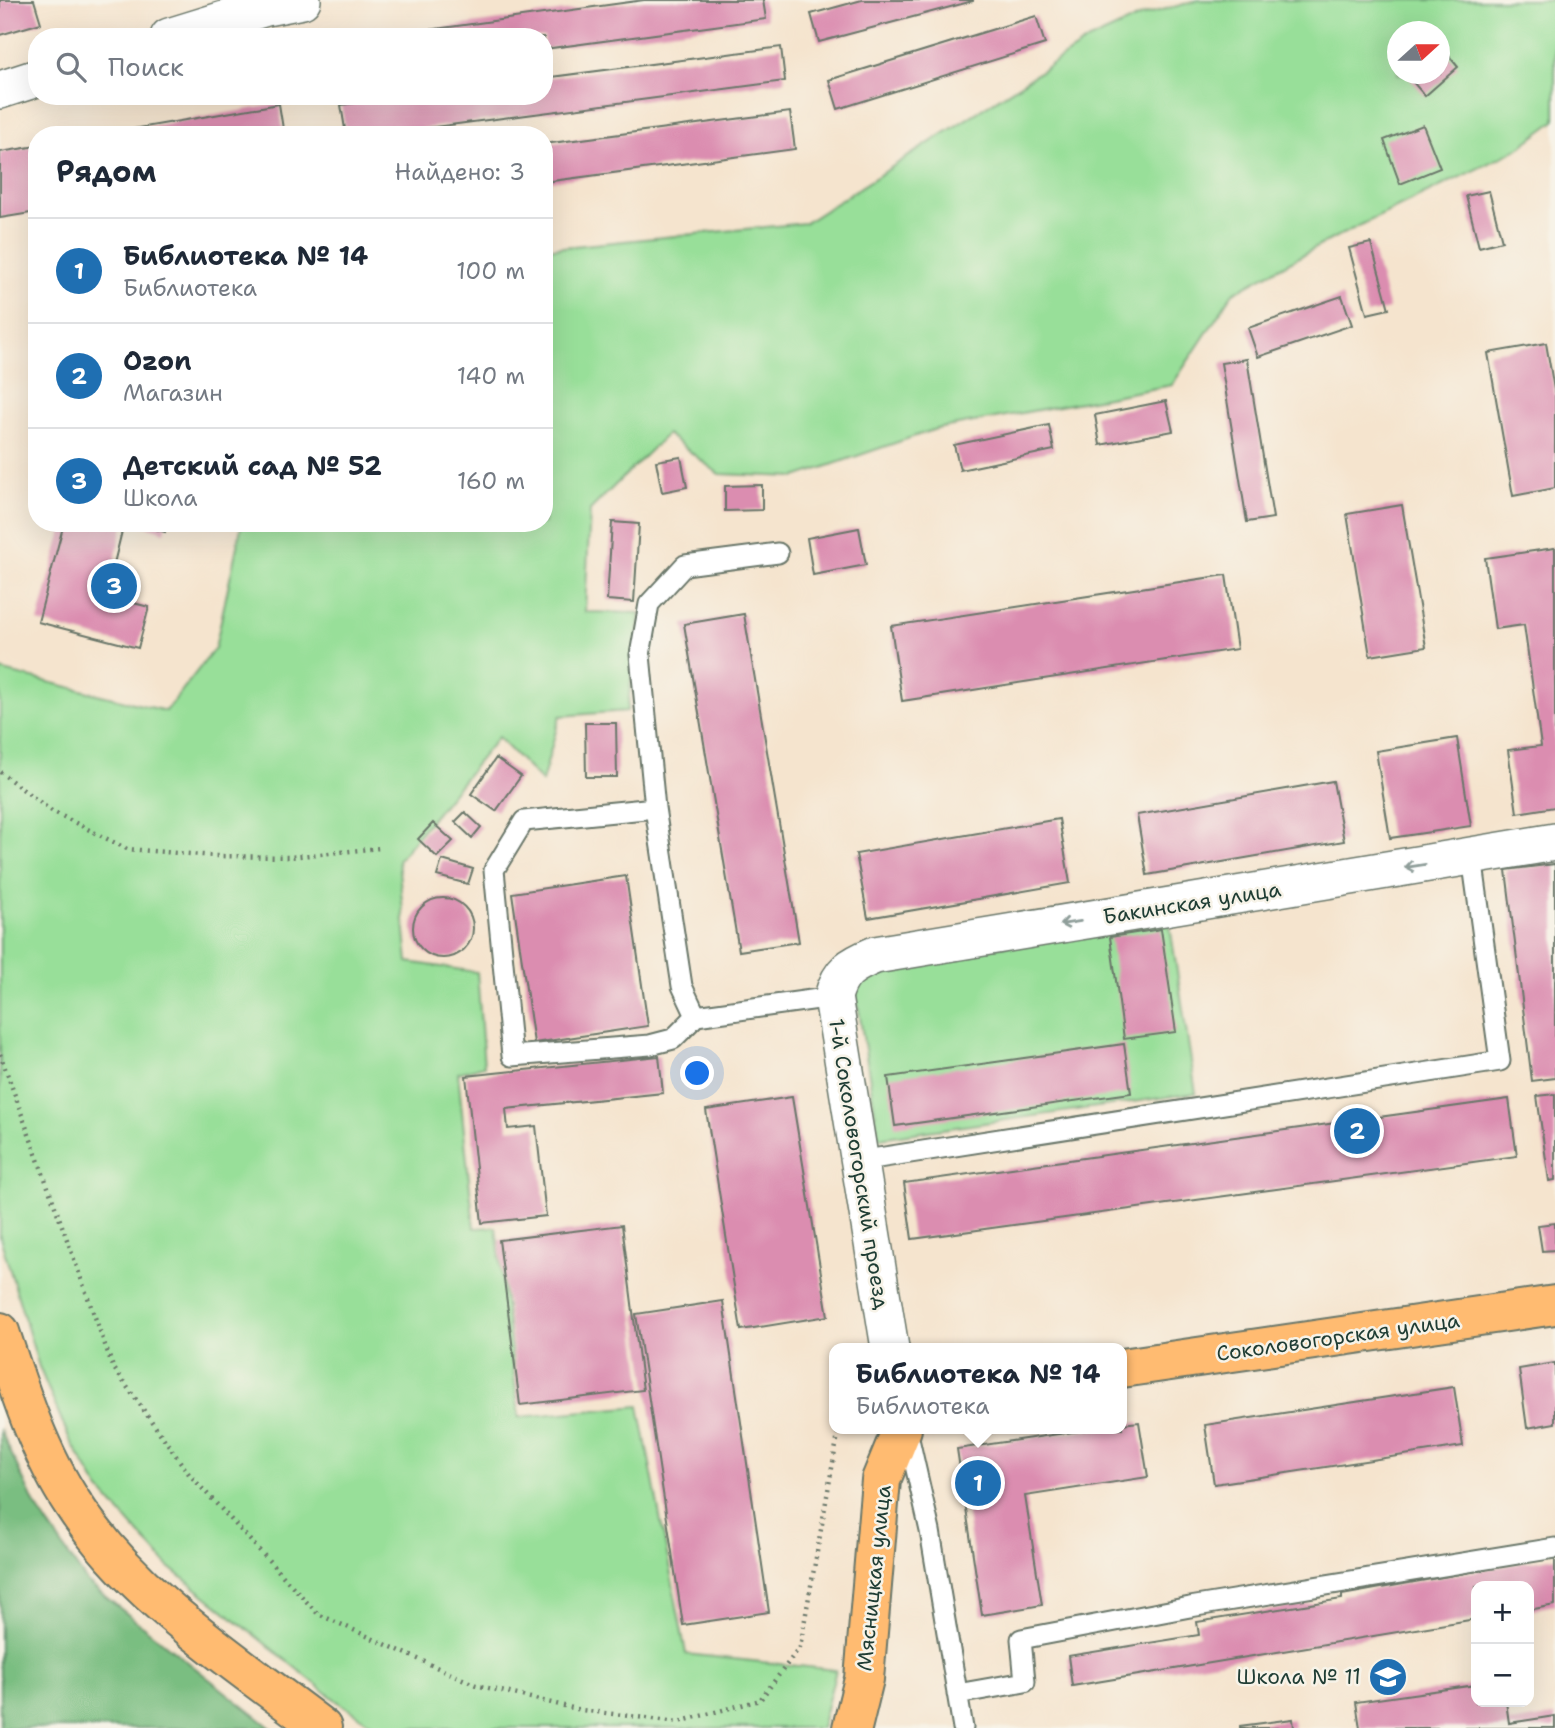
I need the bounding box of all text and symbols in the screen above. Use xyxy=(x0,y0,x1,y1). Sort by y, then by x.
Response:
north arrow xyxy=(1387,21,1450,84)
search box xyxy=(28,28,553,105)
icon: search xyxy=(52,48,90,86)
text: Поиск xyxy=(108,49,184,84)
text: Рядом xyxy=(56,151,156,192)
text: Найдено: 3 xyxy=(395,157,525,187)
text: Библиотека № 14 xyxy=(123,238,368,273)
text: 1 xyxy=(74,256,84,286)
text: 100 m xyxy=(456,256,525,286)
text: Библиотека xyxy=(123,273,257,303)
text: Ozon xyxy=(123,343,192,378)
text: 2 xyxy=(71,361,87,391)
text: 140 m xyxy=(457,361,525,391)
text: Магазин xyxy=(123,378,223,408)
text: Детский сад № 52 xyxy=(123,448,382,483)
text: 3 xyxy=(71,466,87,496)
text: 160 m xyxy=(457,466,525,496)
text: Школа xyxy=(123,483,198,513)
pin: 3 xyxy=(91,560,137,612)
one-way arrow xyxy=(1404,860,1427,873)
street label: Бакинская улица xyxy=(1101,875,1283,931)
one-way arrow xyxy=(1059,917,1082,930)
street label: 1-й Соколовогорский проезд xyxy=(822,1016,896,1312)
your location xyxy=(680,1056,714,1090)
pin: 2 xyxy=(1334,1105,1380,1157)
street label: Соколовогорская улица xyxy=(1215,1306,1461,1368)
popup xyxy=(829,1343,1127,1434)
text: Библиотека № 14 xyxy=(855,1356,1101,1391)
text: Библиотека xyxy=(855,1391,990,1421)
pin: 1 xyxy=(955,1457,1001,1509)
street label: Мясницкая улица xyxy=(850,1483,898,1673)
map controls xyxy=(1471,1581,1534,1707)
button: + xyxy=(1471,1581,1534,1644)
button: − xyxy=(1471,1644,1534,1707)
school or university icon: Школа № 11 xyxy=(1367,1656,1409,1698)
place label: Школа № 11 xyxy=(1236,1663,1361,1691)

